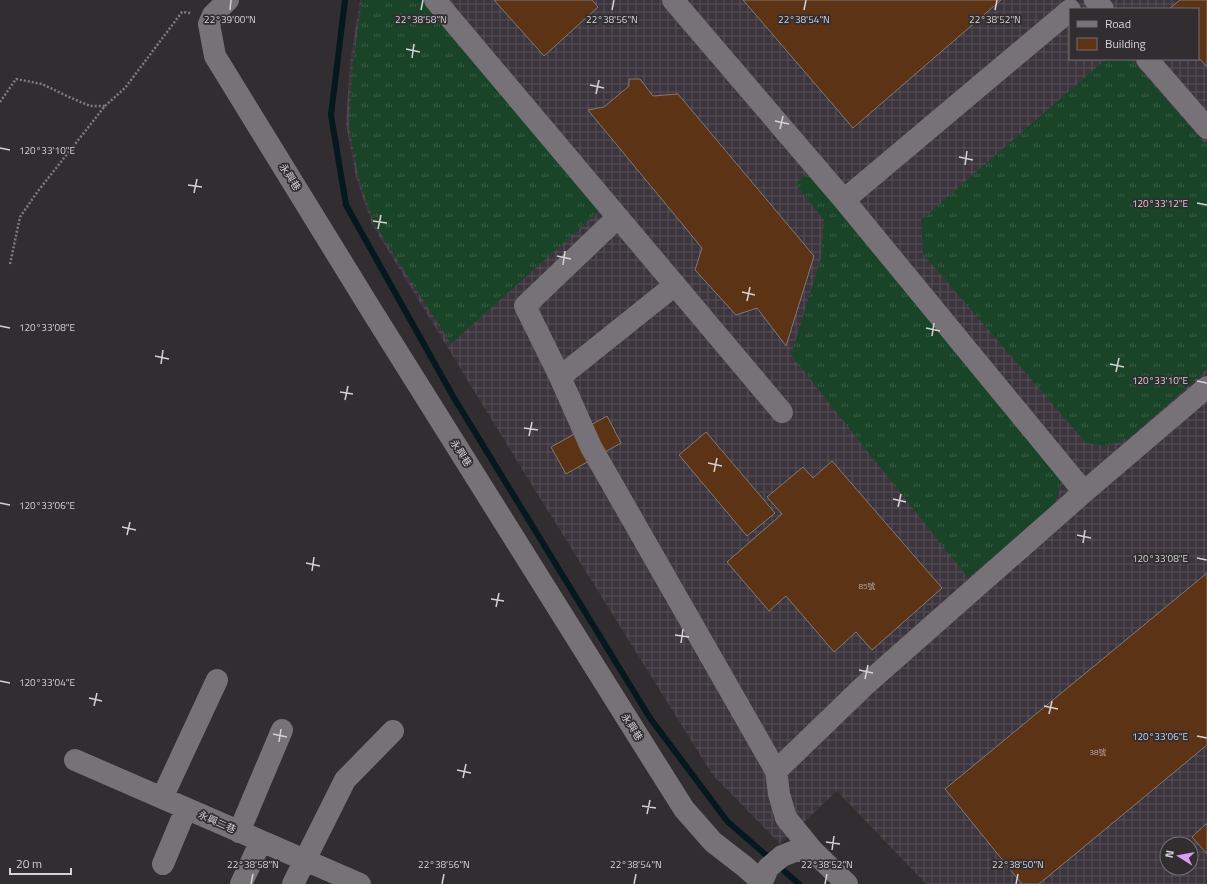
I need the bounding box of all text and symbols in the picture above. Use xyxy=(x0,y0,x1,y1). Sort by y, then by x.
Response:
legend xyxy=(1069,8,1199,60)
text: 22°39'00"N xyxy=(204,12,256,27)
text: 22°38'58"N xyxy=(395,12,447,27)
text: 22°38'56"N xyxy=(586,12,638,27)
text: 22°38'54"N xyxy=(778,12,830,27)
text: 22°38'52"N xyxy=(969,12,1021,27)
text: Road xyxy=(1105,14,1131,33)
text: Building xyxy=(1105,34,1146,53)
text: 120°33'10"E xyxy=(19,143,76,158)
street label: 永興巷 xyxy=(276,160,304,194)
text: 120°33'12"E xyxy=(1132,196,1189,211)
text: 120°33'08"E xyxy=(19,320,76,335)
text: 120°33'10"E xyxy=(1132,373,1189,388)
street label: 永興巷 xyxy=(447,436,475,470)
text: 120°33'06"E xyxy=(19,498,76,513)
text: 120°33'08"E xyxy=(1132,551,1189,566)
house number: 85號 xyxy=(859,580,875,592)
text: 120°33'04"E xyxy=(19,675,76,690)
street label: 永興巷 xyxy=(618,710,646,744)
text: 120°33'06"E xyxy=(1132,729,1189,744)
house number: 38號 xyxy=(1090,746,1106,758)
street label: 永興二巷 xyxy=(196,807,238,837)
north arrow xyxy=(1159,836,1199,876)
text: N xyxy=(1161,849,1178,859)
scale bar xyxy=(10,850,71,876)
text: 20 m xyxy=(16,854,42,873)
text: 22°38'58"N xyxy=(227,857,279,872)
text: 22°38'56"N xyxy=(418,857,470,872)
text: 22°38'54"N xyxy=(610,857,662,872)
text: 22°38'52"N xyxy=(801,857,853,872)
text: 22°38'50"N xyxy=(992,857,1044,872)

